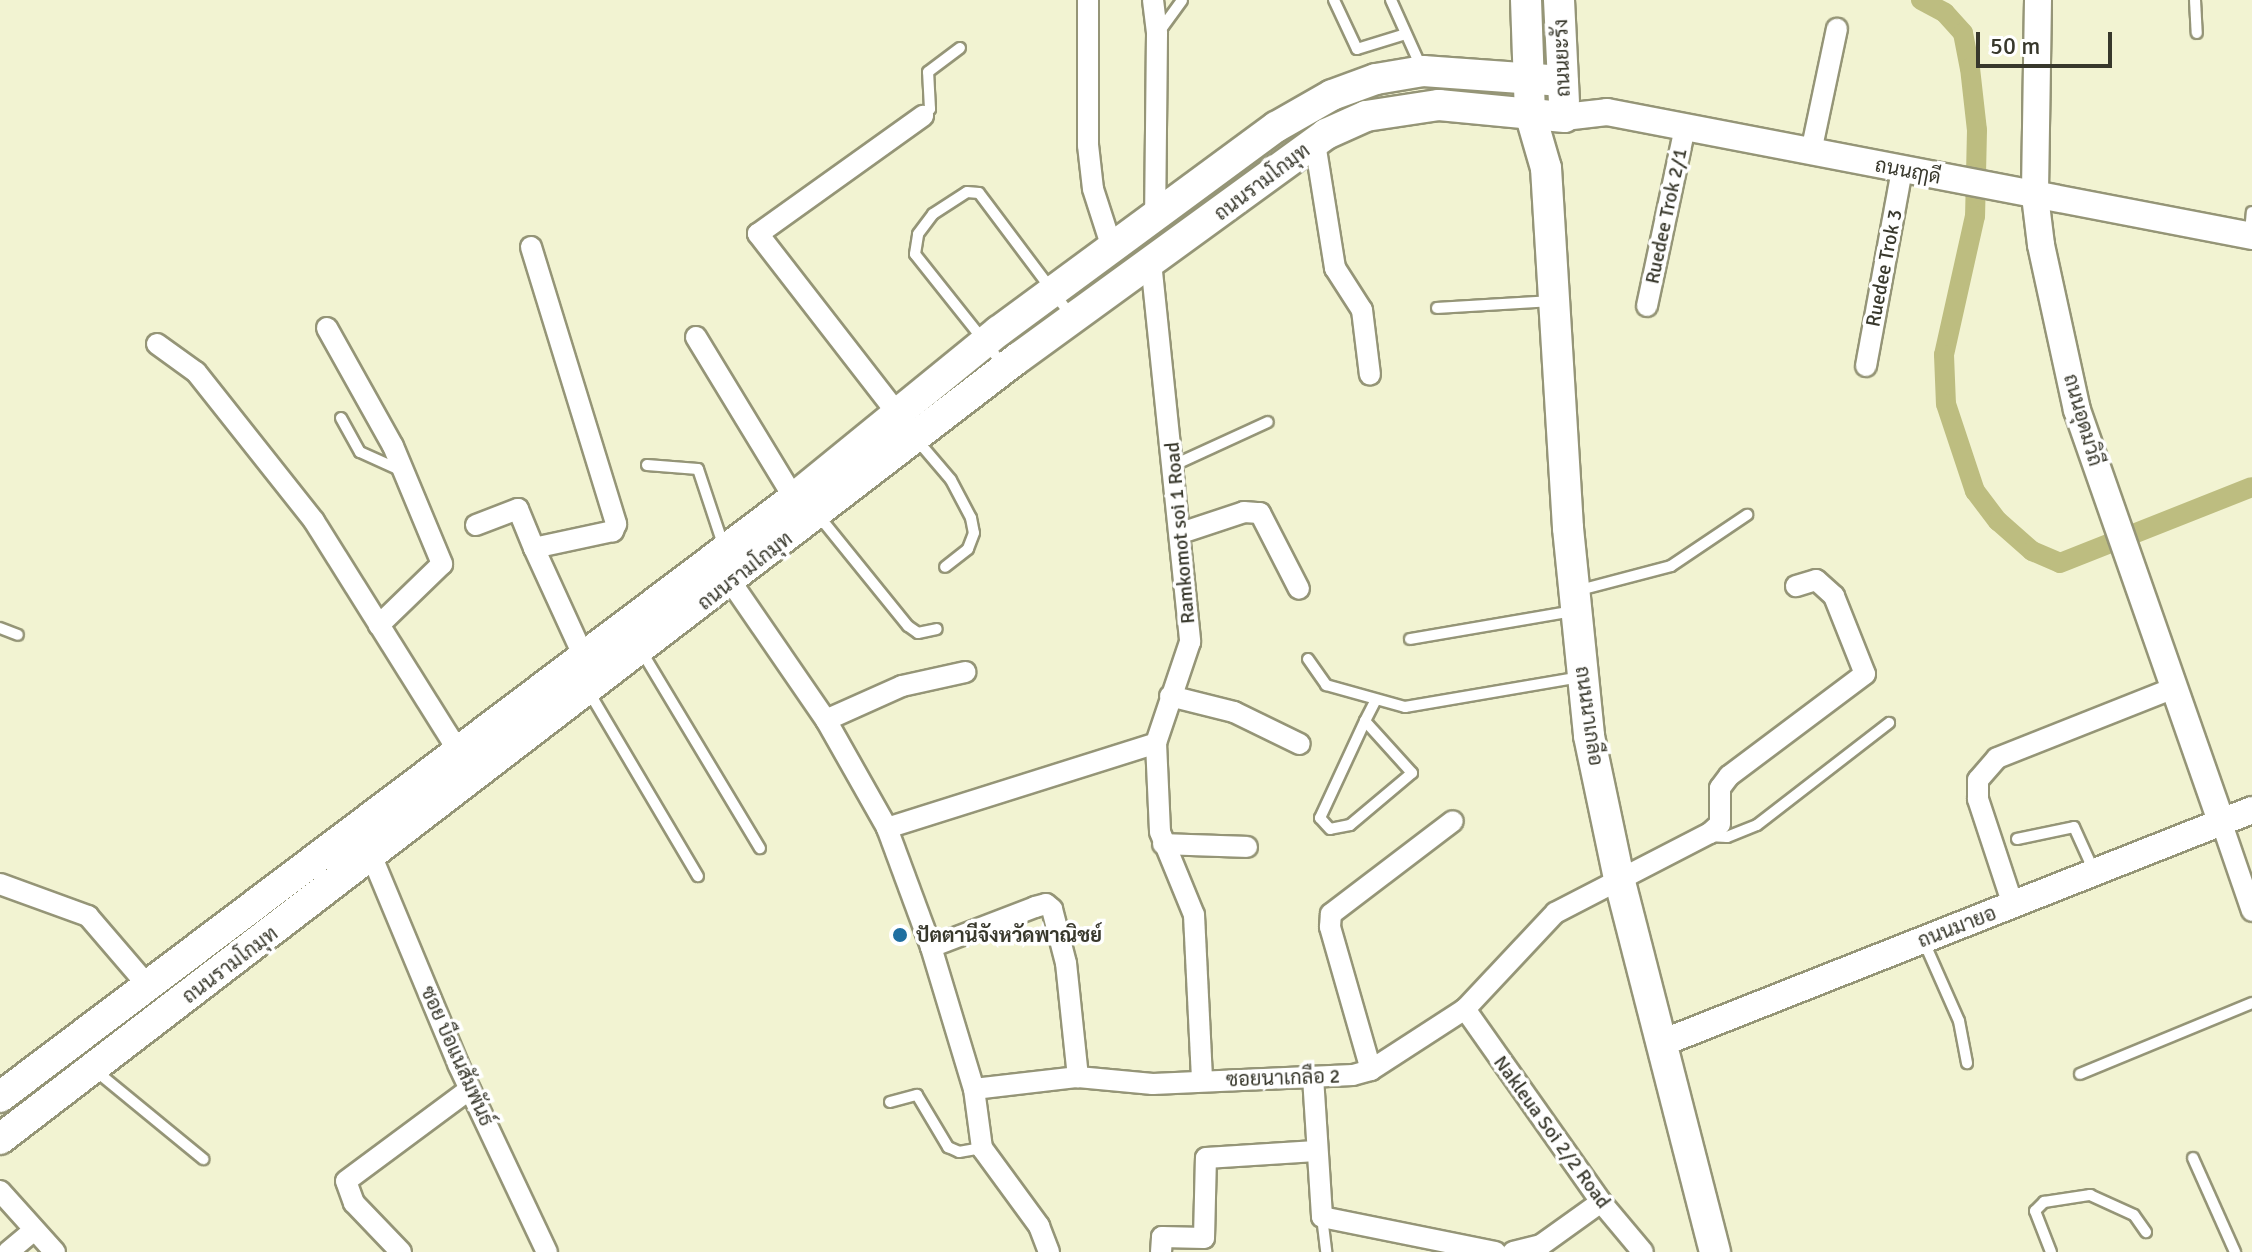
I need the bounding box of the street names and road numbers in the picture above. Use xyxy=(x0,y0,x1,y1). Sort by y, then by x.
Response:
street label: ถนนยะรัง xyxy=(1549,19,1575,97)
street label: ถนนรามโกมุท xyxy=(1210,138,1314,226)
street label: Ruedee Trok 2/1 xyxy=(1640,146,1692,286)
street label: ถนนฤๅดี xyxy=(1873,153,1943,189)
street label: Ruedee Trok 3 xyxy=(1861,207,1907,329)
street label: ถนนอุดมวิถี xyxy=(2058,371,2108,469)
street label: Ramkomot soi 1 Road xyxy=(1160,441,1200,625)
street label: ถนนรามโกมุท xyxy=(693,527,797,615)
street label: ถนนนาเกลือ xyxy=(1570,665,1608,767)
street label: ถนนมายอ xyxy=(1914,901,2000,953)
street label: ถนนรามโกมุท xyxy=(178,921,282,1009)
street label: ซอย บือแนสัมพันธ์ xyxy=(415,982,499,1130)
street label: Nakleua Soi 2/2 Road xyxy=(1488,1051,1616,1213)
street label: ซอยนาเกลือ 2 xyxy=(1226,1064,1340,1092)

